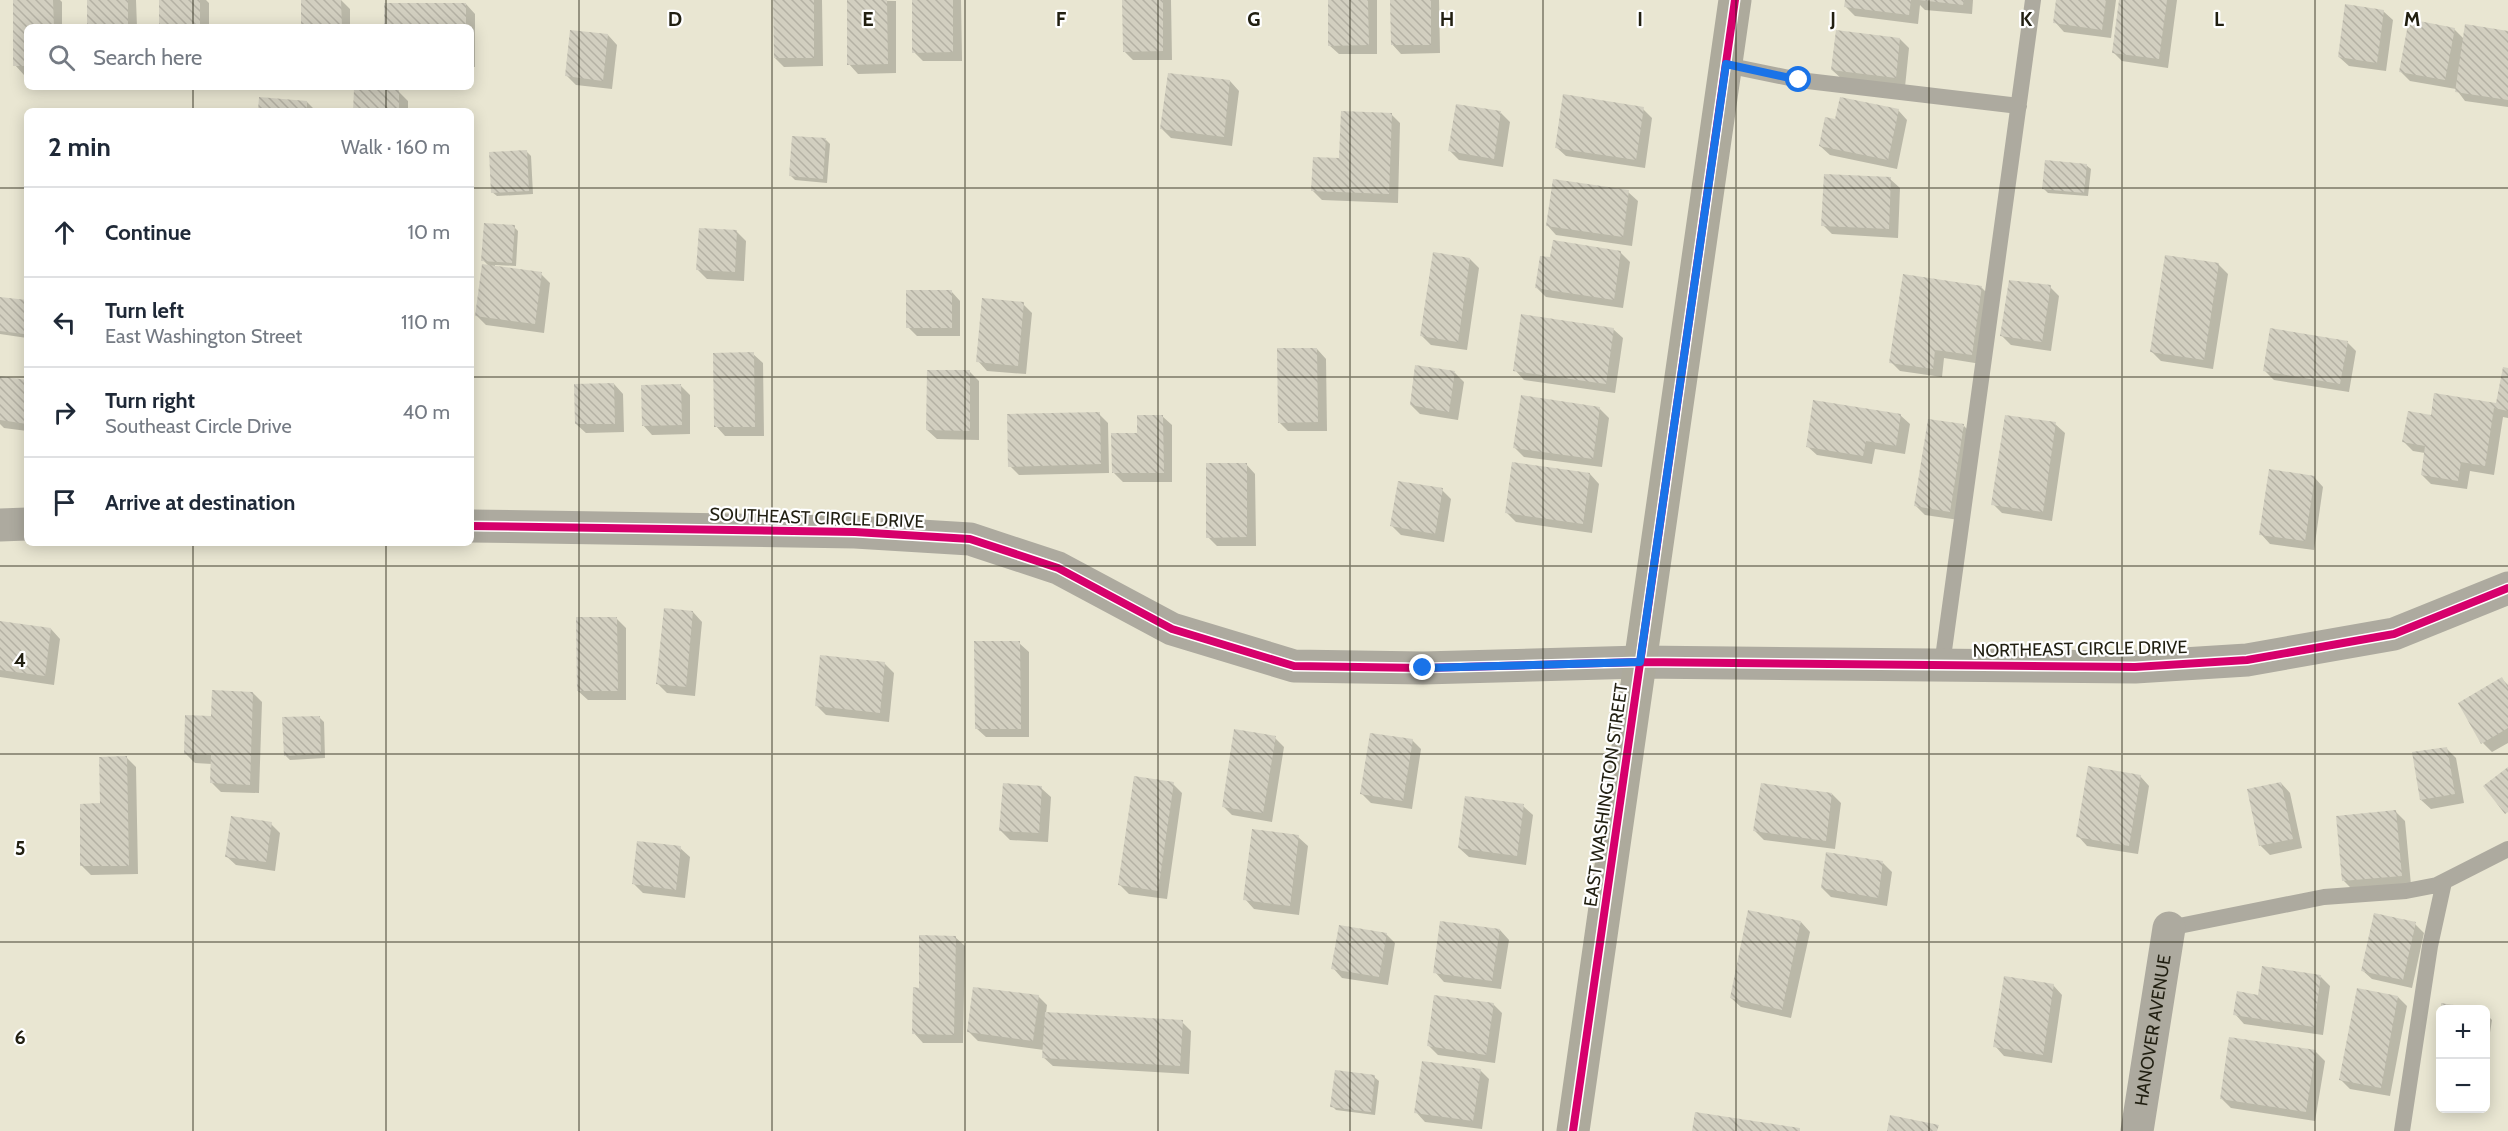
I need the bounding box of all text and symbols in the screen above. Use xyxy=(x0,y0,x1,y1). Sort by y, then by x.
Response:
text: D xyxy=(668,7,682,31)
text: E xyxy=(862,7,874,31)
text: F xyxy=(1056,7,1067,31)
text: G xyxy=(1247,7,1261,31)
text: H xyxy=(1440,7,1454,31)
text: I xyxy=(1637,7,1643,31)
text: J xyxy=(1829,7,1836,31)
text: K xyxy=(2020,7,2033,31)
text: L xyxy=(2214,7,2224,31)
text: M xyxy=(2404,7,2420,31)
search box xyxy=(24,24,474,90)
icon: search xyxy=(45,41,78,74)
text: Search here xyxy=(93,44,202,71)
route start xyxy=(1785,66,1811,92)
text: 2 min xyxy=(48,131,111,163)
text: Walk · 160 m xyxy=(341,135,450,159)
icon: ahead xyxy=(48,216,81,249)
text: Continue xyxy=(105,219,191,246)
text: 10 m xyxy=(407,220,450,244)
text: Turn left xyxy=(105,297,184,324)
icon: left xyxy=(48,306,81,339)
text: 110 m xyxy=(401,310,450,334)
text: East Washington Street xyxy=(105,324,302,348)
text: Turn right xyxy=(105,387,195,414)
icon: right xyxy=(48,396,81,429)
text: 40 m xyxy=(402,400,450,424)
text: Southeast Circle Drive xyxy=(105,414,292,438)
icon: arrive xyxy=(48,486,81,519)
text: Arrive at destination xyxy=(105,489,295,516)
street label: SOUTHEAST CIRCLE DRIVE xyxy=(709,503,925,533)
street label: NORTHEAST CIRCLE DRIVE xyxy=(1972,636,2188,662)
text: 4 xyxy=(14,648,26,672)
route end xyxy=(1409,654,1435,680)
street label: EAST WASHINGTON STREET xyxy=(1579,681,1633,908)
text: 5 xyxy=(15,836,25,860)
street label: HANOVER AVENUE xyxy=(2130,953,2176,1108)
map controls xyxy=(2436,1005,2490,1113)
button: + xyxy=(2436,1005,2490,1059)
text: 6 xyxy=(14,1025,26,1049)
button: − xyxy=(2436,1059,2490,1113)

